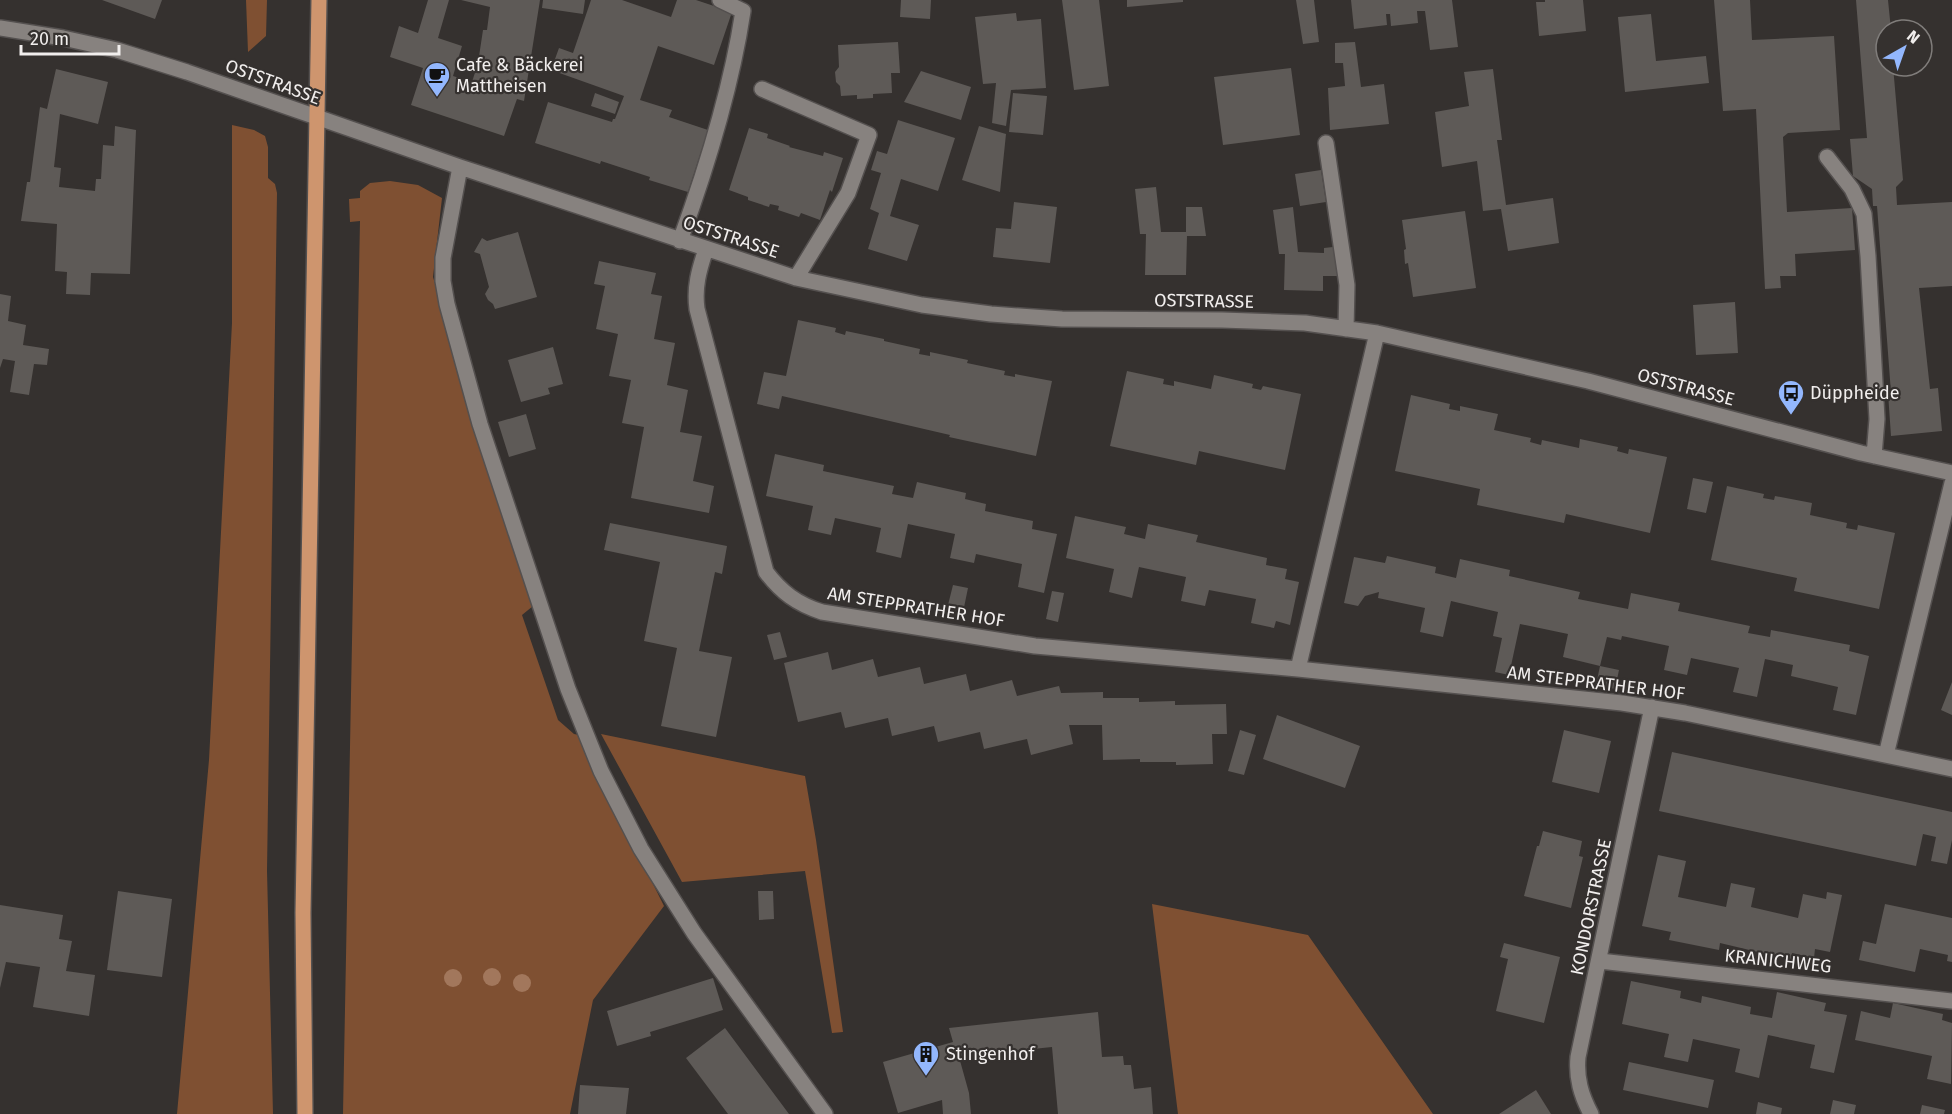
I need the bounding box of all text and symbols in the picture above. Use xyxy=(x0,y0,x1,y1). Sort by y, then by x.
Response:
scale bar xyxy=(21,18,118,56)
north arrow xyxy=(1874,18,1934,78)
text: N xyxy=(1903,26,1923,48)
text: 20 m xyxy=(30,28,69,50)
place label: Cafe & Bäckerei Mattheisen xyxy=(456,54,584,97)
street label: OSTSTRASSE xyxy=(222,55,324,109)
cafe icon: Cafe & Bäckerei Mattheisen xyxy=(422,60,452,98)
street label: OSTSTRASSE xyxy=(680,211,782,263)
street label: OSTSTRASSE xyxy=(1154,289,1254,313)
street label: OSTSTRASSE xyxy=(1635,363,1737,411)
bus stop icon: Düppheide xyxy=(1776,378,1806,416)
place label: Düppheide xyxy=(1810,382,1899,404)
street label: AM STEPPRATHER HOF xyxy=(826,582,1006,632)
street label: AM STEPPRATHER HOF xyxy=(1506,661,1686,705)
street label: KONDORSTRASSE xyxy=(1566,837,1616,977)
street label: KRANICHWEG xyxy=(1723,944,1833,978)
building icon: Stingenhof xyxy=(911,1039,941,1077)
place label: Stingenhof xyxy=(946,1043,1036,1065)

